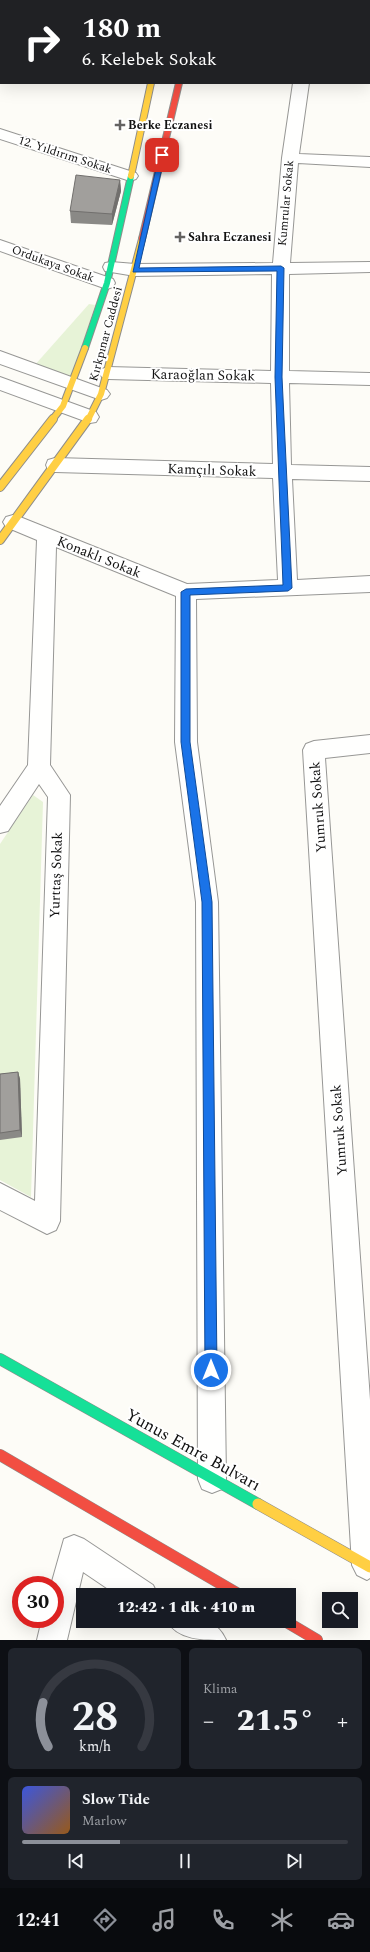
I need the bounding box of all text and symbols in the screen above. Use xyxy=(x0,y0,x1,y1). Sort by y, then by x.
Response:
text: 180 m xyxy=(82,7,161,50)
icon: right xyxy=(16,16,68,68)
text: 6. Kelebek Sokak xyxy=(82,46,217,73)
place label: Berke Eczanesi xyxy=(128,116,212,135)
marker: Berke Eczanesi xyxy=(115,120,125,130)
street label: 12. Yıldırım Sokak xyxy=(16,131,115,179)
pin xyxy=(145,138,179,172)
icon: arrive xyxy=(151,144,173,166)
street label: Kumrular Sokak xyxy=(273,159,299,247)
place label: Sahra Eczanesi xyxy=(188,228,272,247)
marker: Sahra Eczanesi xyxy=(175,232,185,242)
street label: Ordukaya Sokak xyxy=(9,240,97,288)
street label: Kırkpınar Caddesi xyxy=(84,284,128,384)
street label: Karaoğlan Sokak xyxy=(151,364,256,386)
street label: Kamçılı Sokak xyxy=(167,458,257,482)
street label: Konaklı Sokak xyxy=(54,531,145,584)
street label: Yumruk Sokak xyxy=(304,760,332,853)
street label: Yurttaş Sokak xyxy=(44,831,68,919)
street label: Yumruk Sokak xyxy=(325,1083,353,1176)
position arrow xyxy=(190,1349,232,1391)
street label: Yunus Emre Bulvarı xyxy=(121,1402,265,1498)
speed limit sign: 30 xyxy=(12,1576,64,1628)
map controls xyxy=(322,1592,358,1628)
button: search xyxy=(322,1592,358,1628)
text: 12:42 · 1 dk · 410 m xyxy=(117,1596,255,1619)
text: Klima xyxy=(203,1679,237,1699)
text: 28 xyxy=(71,1685,118,1748)
text: 21.5° xyxy=(237,1698,314,1744)
text: − xyxy=(203,1705,214,1738)
text: + xyxy=(337,1705,348,1738)
text: km/h xyxy=(78,1735,111,1757)
text: Slow Tide xyxy=(82,1788,150,1811)
text: Marlow xyxy=(82,1811,127,1831)
icon: previous xyxy=(65,1850,87,1872)
icon: pause xyxy=(174,1850,196,1872)
icon: next xyxy=(283,1850,305,1872)
icon: directions xyxy=(91,1906,119,1934)
icon: music xyxy=(150,1906,178,1934)
icon: phone xyxy=(209,1906,237,1934)
icon: climate xyxy=(268,1906,296,1934)
icon: car xyxy=(327,1906,355,1934)
text: 12:41 xyxy=(15,1907,61,1934)

